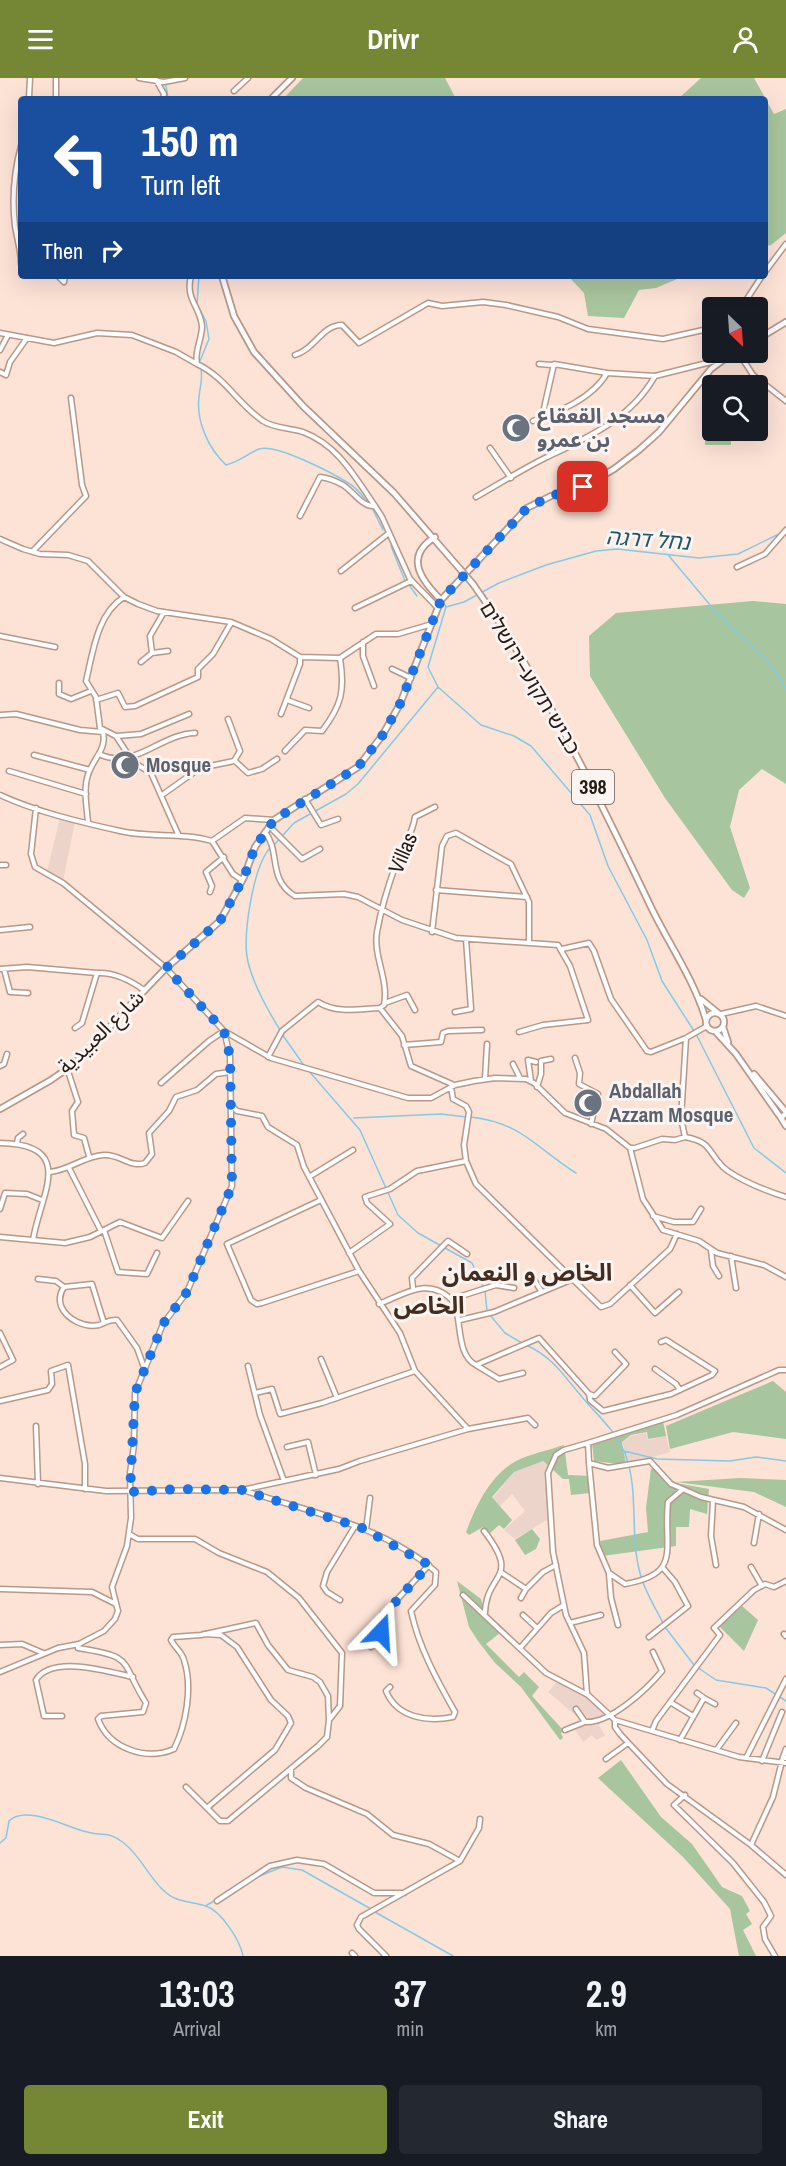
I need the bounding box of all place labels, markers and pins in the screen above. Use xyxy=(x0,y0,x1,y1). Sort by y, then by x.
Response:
place label: مسجد القعقاع بن عمرو xyxy=(537,401,666,454)
mosque icon: مسجد القعقاع بن عمرو xyxy=(500,412,532,444)
pin xyxy=(557,461,608,512)
mosque icon: Mosque xyxy=(109,749,141,781)
place label: Mosque xyxy=(146,750,211,779)
place label: Abdallah Azzam Mosque xyxy=(609,1076,733,1129)
mosque icon: Abdallah Azzam Mosque xyxy=(572,1087,604,1119)

